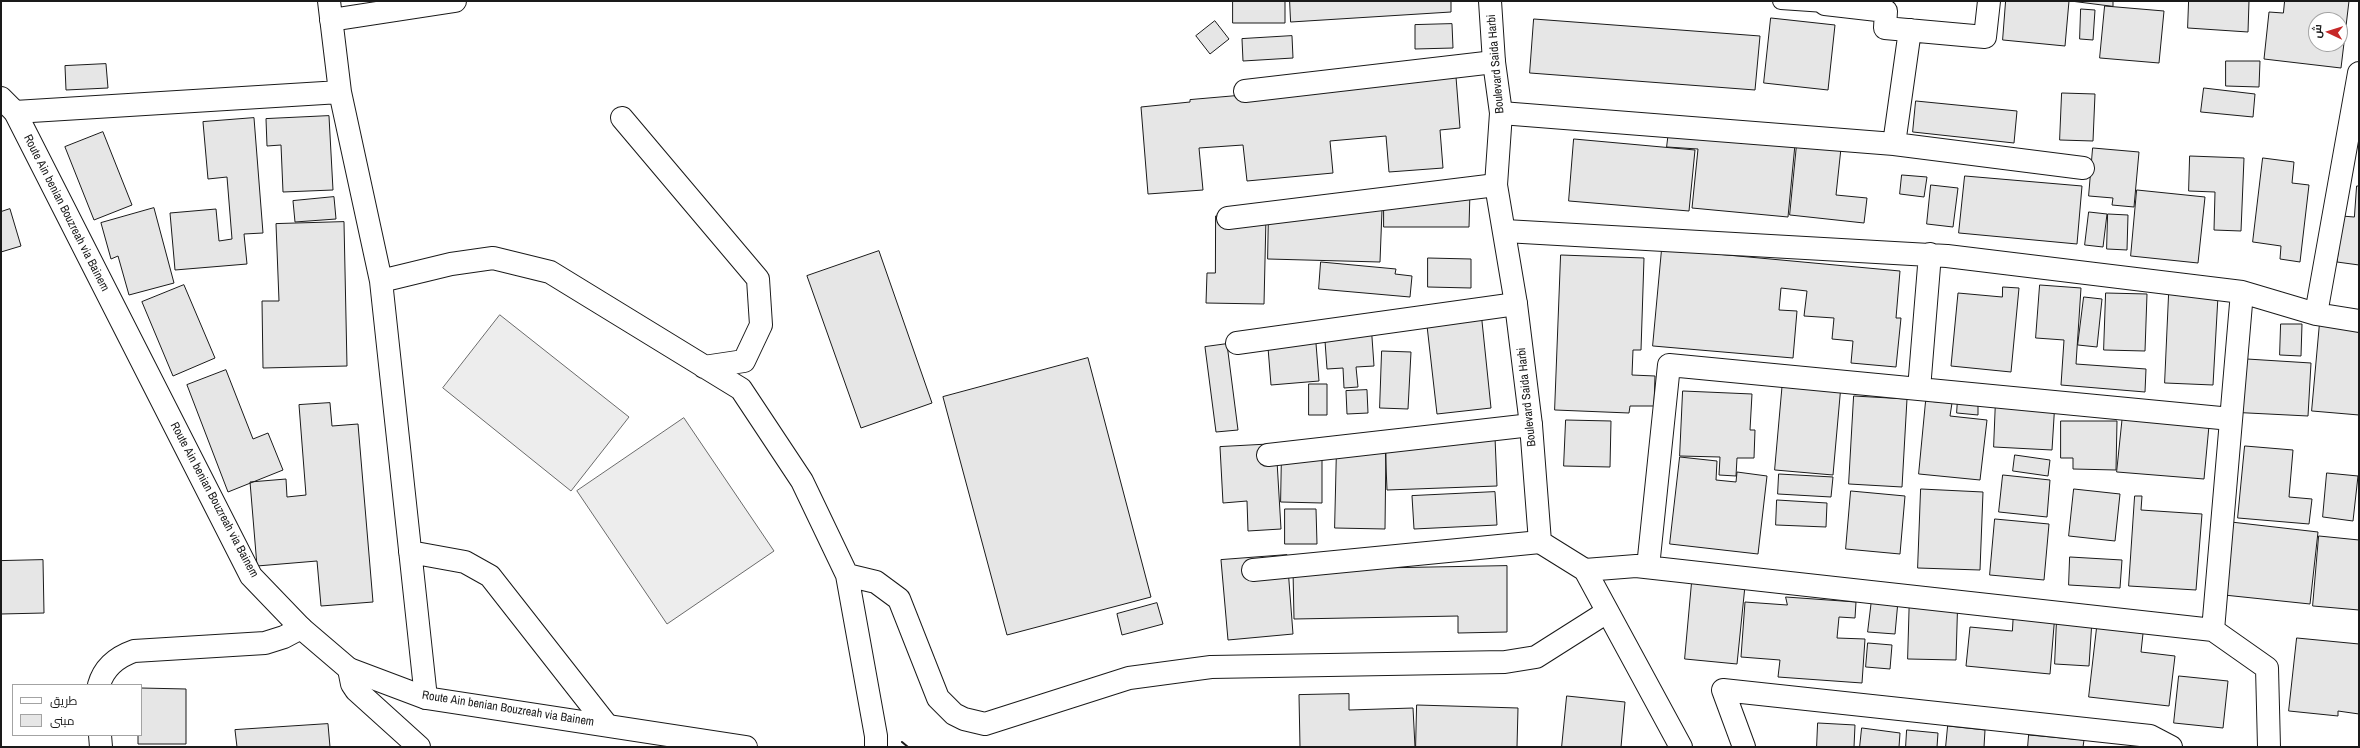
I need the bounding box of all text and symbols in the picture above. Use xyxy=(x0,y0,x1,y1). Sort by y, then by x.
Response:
north arrow xyxy=(2308,12,2348,52)
street label: Boulevard Saida Harbi xyxy=(1484,14,1508,114)
text: ش xyxy=(2310,24,2325,39)
street label: Route Ain benian Bouzreah via Bainem xyxy=(20,132,112,294)
street label: Boulevard Saida Harbi xyxy=(1515,347,1539,447)
street label: Route Ain benian Bouzreah via Bainem xyxy=(167,420,261,580)
legend xyxy=(12,684,142,736)
street label: Route Ain benian Bouzreah via Bainem xyxy=(421,688,595,730)
text: طريق xyxy=(50,693,77,709)
text: مبنى xyxy=(50,713,75,729)

